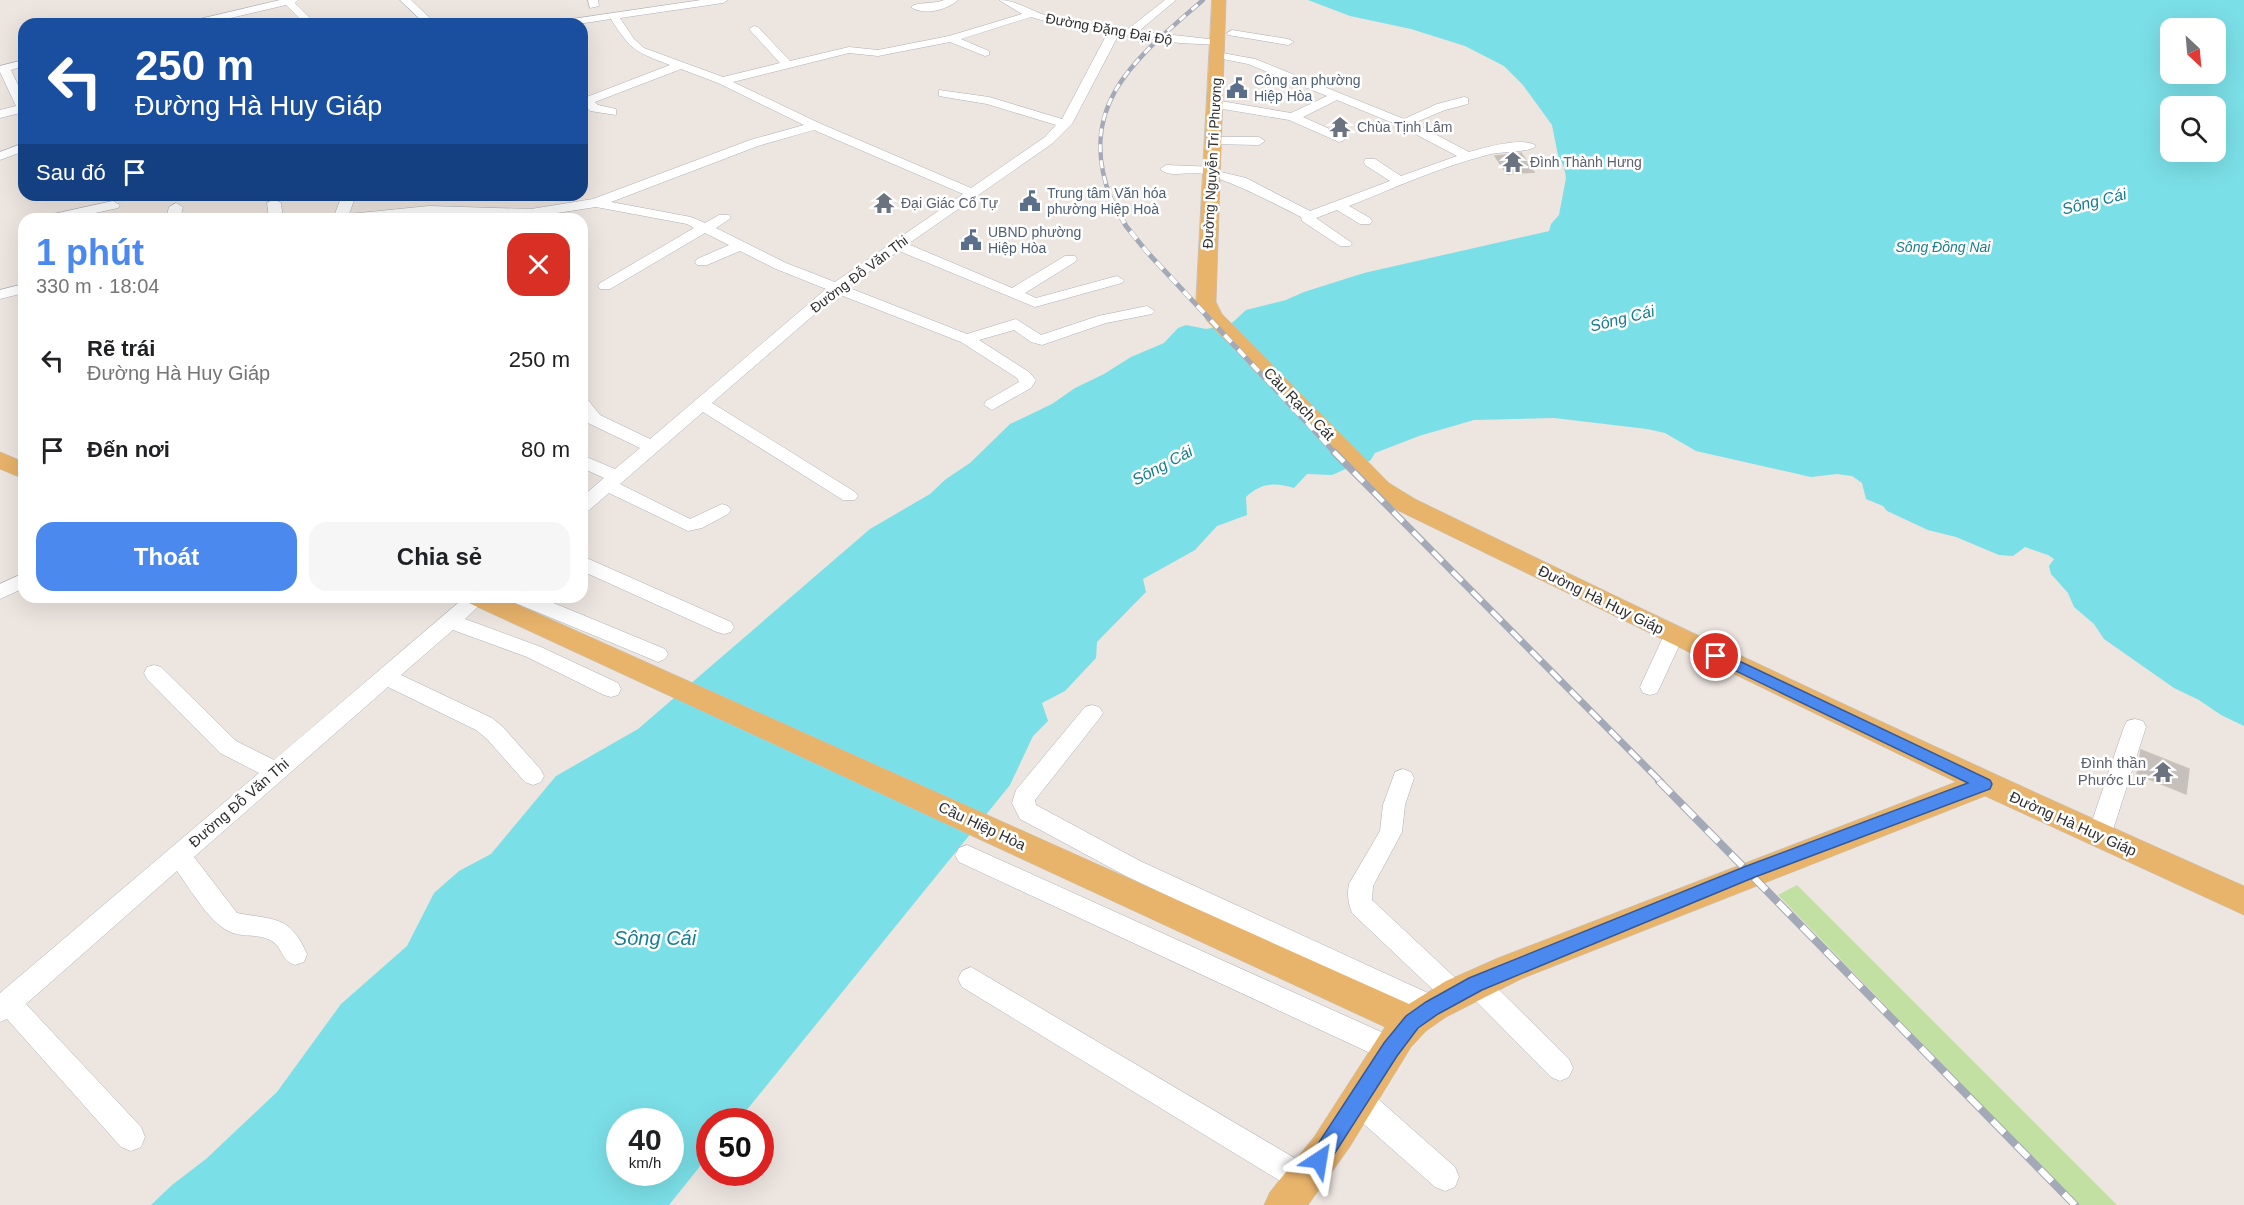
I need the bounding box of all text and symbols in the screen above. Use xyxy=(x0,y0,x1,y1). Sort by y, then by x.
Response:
street label: Đường Đặng Đại Độ xyxy=(1044,10,1174,48)
north arrow xyxy=(2160,18,2226,84)
map controls xyxy=(2160,18,2226,162)
icon: left xyxy=(36,42,114,120)
text: 250 m xyxy=(135,42,254,89)
place label: Công an phường Hiệp Hòa xyxy=(1254,72,1361,104)
public building icon: Công an phường Hiệp Hòa xyxy=(1225,76,1249,100)
street label: Đường Nguyễn Tri Phương xyxy=(1200,77,1224,249)
text: Đường Hà Huy Giáp xyxy=(135,91,382,121)
button: search xyxy=(2160,96,2226,162)
temple icon: Chùa Tịnh Lâm xyxy=(1328,115,1352,139)
place label: Chùa Tịnh Lâm xyxy=(1357,119,1452,135)
temple icon: Đình Thành Hưng xyxy=(1501,150,1525,174)
place label: Đình Thành Hưng xyxy=(1530,154,1642,170)
icon: arrive xyxy=(118,156,151,189)
text: Sau đó xyxy=(36,160,106,185)
place label: Trung tâm Văn hóa phường Hiệp Hoà xyxy=(1047,185,1167,217)
water label: Sông Cái xyxy=(2060,185,2129,218)
public building icon: Trung tâm Văn hóa phường Hiệp Hoà xyxy=(1018,189,1042,213)
temple icon: Đại Giác Cổ Tự xyxy=(872,191,896,215)
place label: Đại Giác Cổ Tự xyxy=(901,195,998,211)
place label: UBND phường Hiệp Hòa xyxy=(988,224,1081,256)
public building icon: UBND phường Hiệp Hòa xyxy=(959,228,983,252)
text: 1 phút xyxy=(36,232,144,273)
street label: Đường Đỗ Văn Thi xyxy=(807,232,911,316)
button: close xyxy=(507,233,570,296)
water label: Sông Đồng Nai xyxy=(1896,239,1991,255)
text: 330 m · 18:04 xyxy=(36,275,159,297)
water label: Sông Cái xyxy=(1588,302,1657,335)
text: Rẽ trái xyxy=(87,336,155,361)
icon: left xyxy=(36,344,69,377)
text: 250 m xyxy=(509,347,570,372)
text: Đường Hà Huy Giáp xyxy=(87,362,270,384)
street label: Cầu Rạch Cát xyxy=(1261,364,1339,444)
icon: arrive xyxy=(36,434,69,467)
text: Đến nơi xyxy=(87,437,170,462)
text: 80 m xyxy=(521,437,570,462)
water label: Sông Cái xyxy=(1129,442,1196,488)
button: Thoát xyxy=(36,522,297,591)
button: Chia sẻ xyxy=(309,522,570,591)
street label: Đường Hà Huy Giáp xyxy=(1536,562,1667,637)
pin xyxy=(1690,630,1741,681)
icon: arrive xyxy=(1699,639,1732,672)
place label: Đình thần Phước Lư xyxy=(2078,754,2146,788)
street label: Đường Đỗ Văn Thi xyxy=(185,755,292,850)
temple icon: Đình thần Phước Lư xyxy=(2151,760,2175,784)
street label: Đường Hà Huy Giáp xyxy=(2007,788,2139,859)
street label: Cầu Hiệp Hòa xyxy=(936,798,1029,853)
water label: Sông Cái xyxy=(614,927,697,949)
speed limit sign: 50 xyxy=(696,1108,774,1186)
text: 40 xyxy=(628,1123,662,1156)
position arrow xyxy=(1287,1128,1351,1192)
text: km/h xyxy=(629,1154,661,1171)

